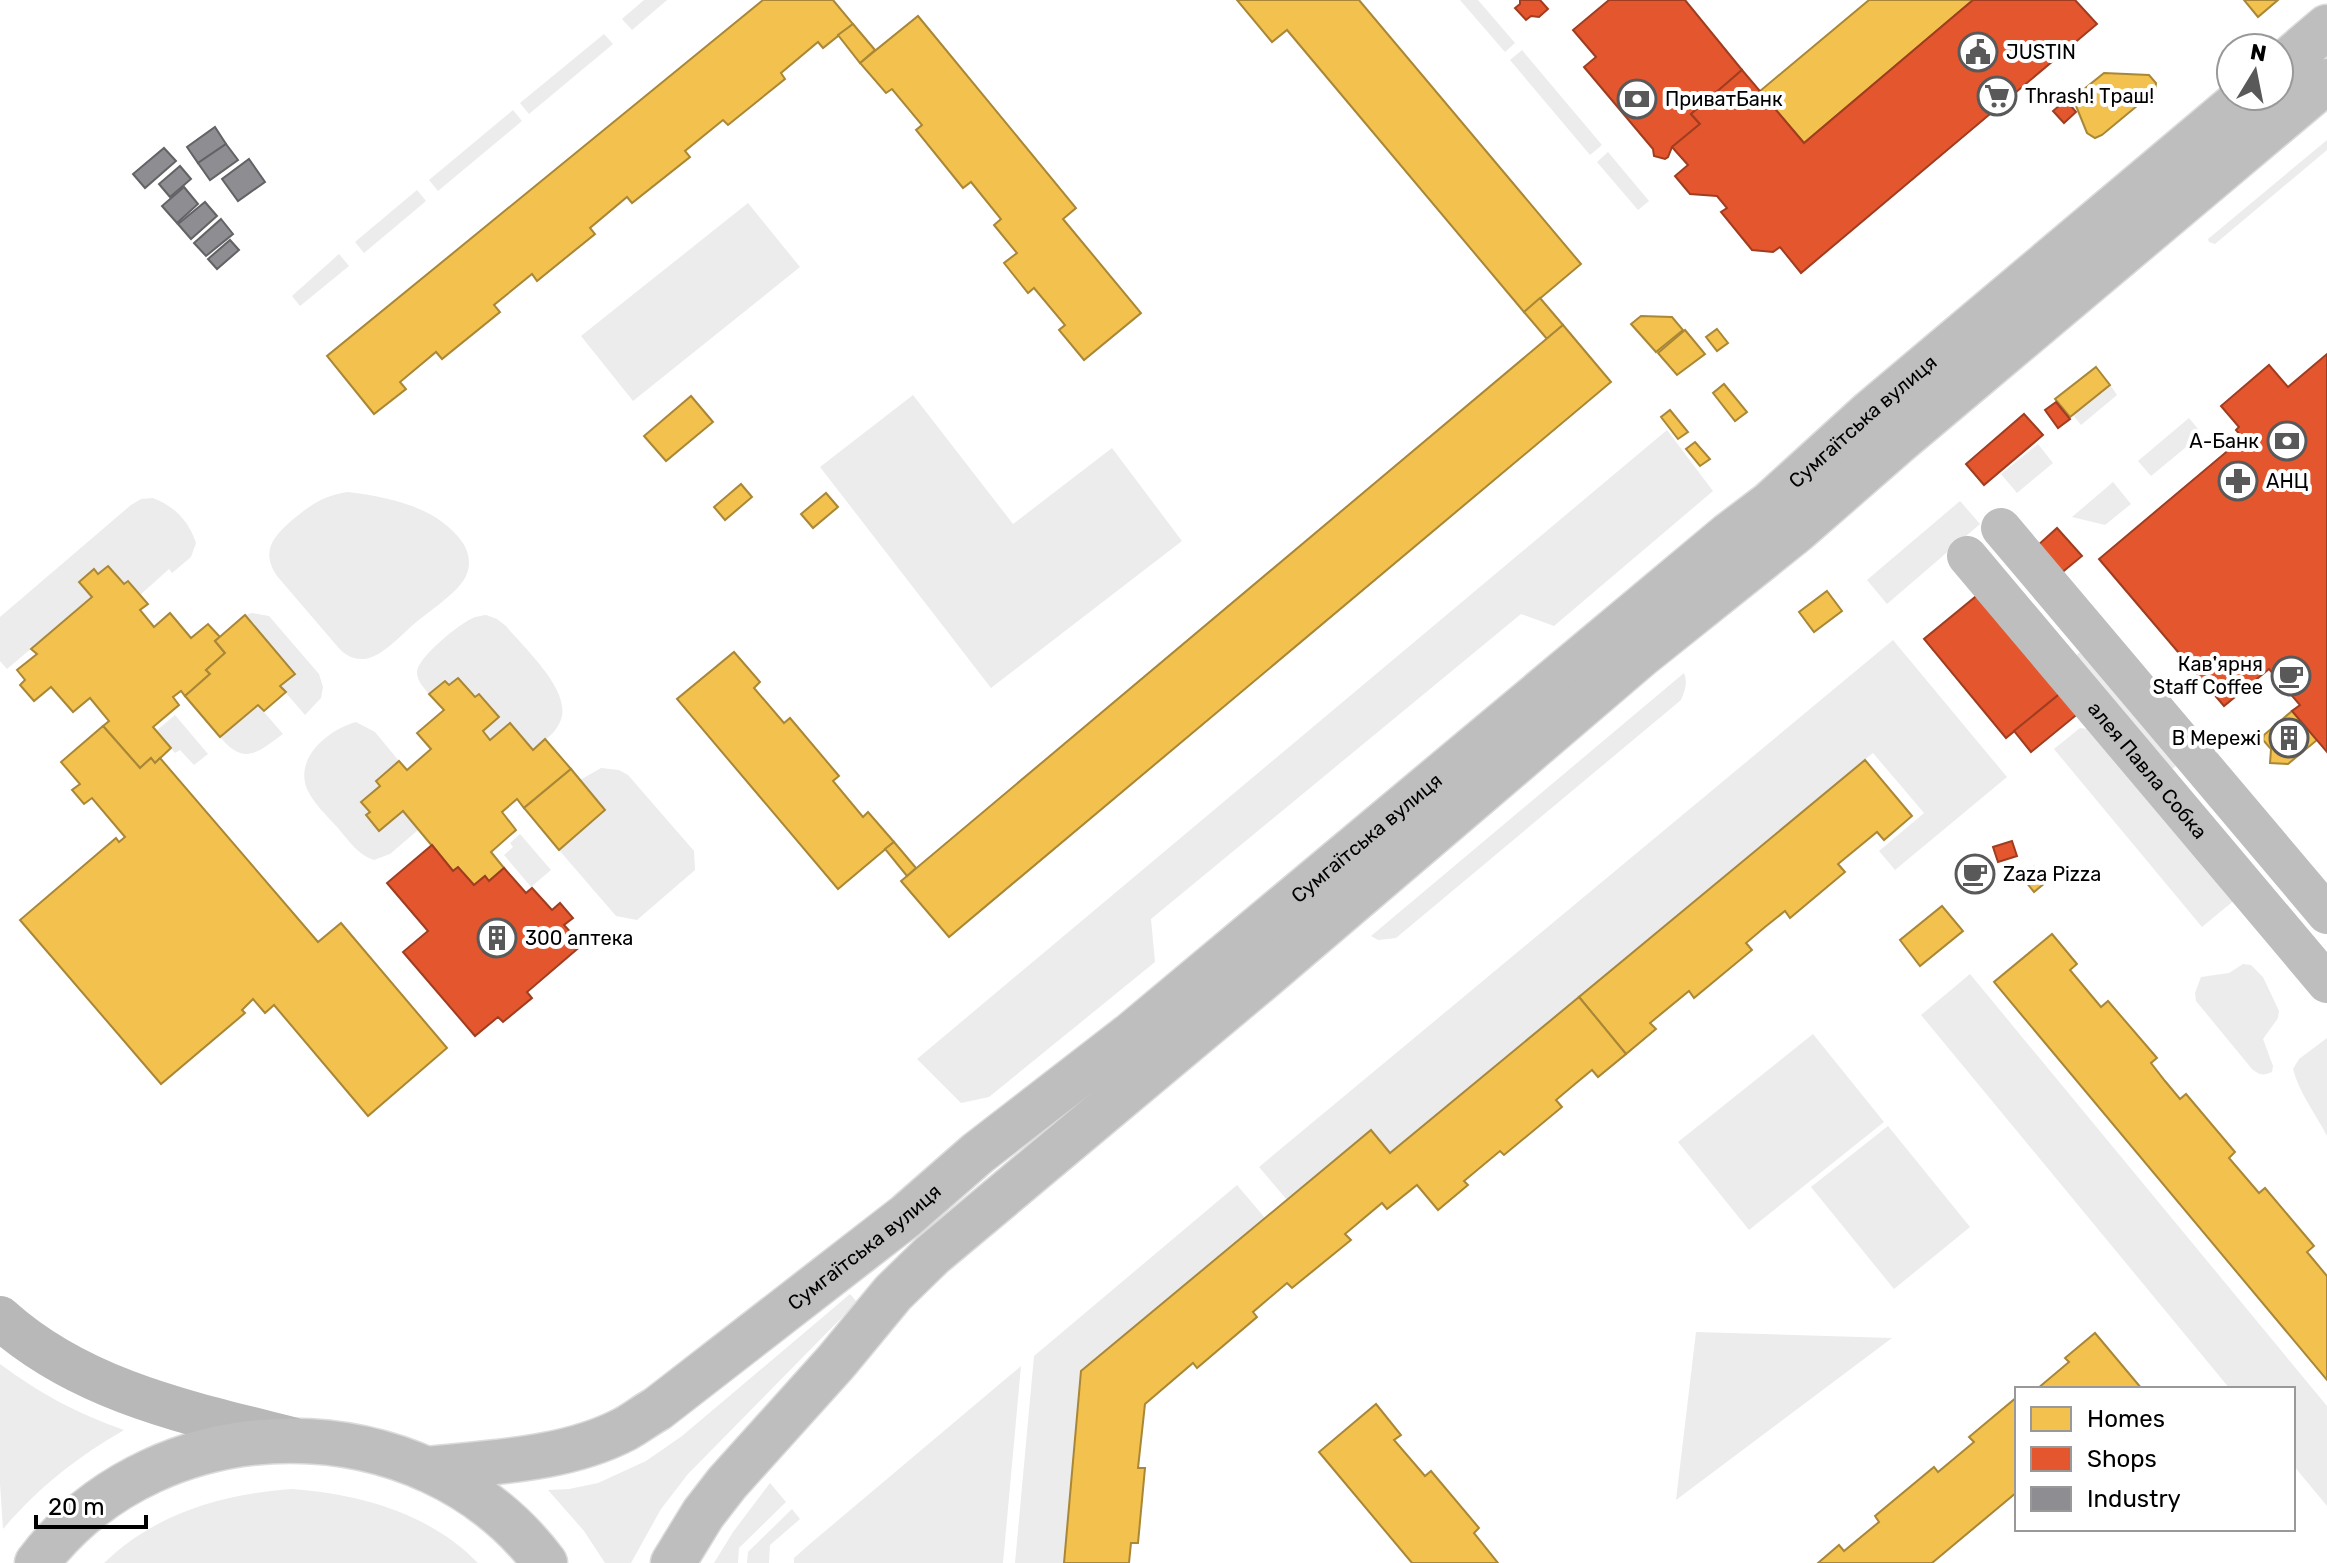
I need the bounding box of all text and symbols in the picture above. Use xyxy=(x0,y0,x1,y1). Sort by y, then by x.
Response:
public building icon: JUSTIN xyxy=(1957,31,1999,73)
north arrow xyxy=(2215,32,2295,112)
text: N xyxy=(2248,38,2269,67)
place label: JUSTIN xyxy=(2006,40,2076,64)
supermarket icon: Thrash! Траш! xyxy=(1976,75,2018,117)
bank icon: ПриватБанк xyxy=(1616,78,1658,120)
place label: Thrash! Траш! xyxy=(2025,84,2154,108)
place label: ПриватБанк xyxy=(1665,87,1783,111)
street label: Сумгаїтська вулиця xyxy=(1784,350,1942,493)
bank icon: А-Банк xyxy=(2266,420,2308,462)
place label: А-Банк xyxy=(2189,429,2259,453)
pharmacy icon: АНЦ xyxy=(2217,460,2259,502)
place label: АНЦ xyxy=(2266,469,2308,493)
place label: Кав'ярня Staff Coffee xyxy=(2153,652,2263,699)
cafe icon: Кав'ярня Staff Coffee xyxy=(2270,655,2312,697)
street label: алея Павла Собка xyxy=(2083,697,2212,844)
building icon: В Мережі xyxy=(2268,717,2310,759)
place label: В Мережі xyxy=(2172,726,2261,750)
street label: Сумгаїтська вулиця xyxy=(1286,768,1447,908)
cafe icon: Zaza Pizza xyxy=(1954,853,1996,895)
place label: Zaza Pizza xyxy=(2003,862,2101,886)
building icon: 300 аптека xyxy=(476,917,518,959)
place label: 300 аптека xyxy=(525,926,633,950)
street label: Сумгаїтська вулиця xyxy=(783,1179,946,1315)
legend xyxy=(2015,1387,2295,1531)
text: Homes xyxy=(2087,1405,2165,1433)
text: Shops xyxy=(2087,1445,2157,1473)
scale bar xyxy=(36,1479,146,1529)
text: Industry xyxy=(2087,1485,2181,1513)
text: 20 m xyxy=(48,1493,105,1521)

